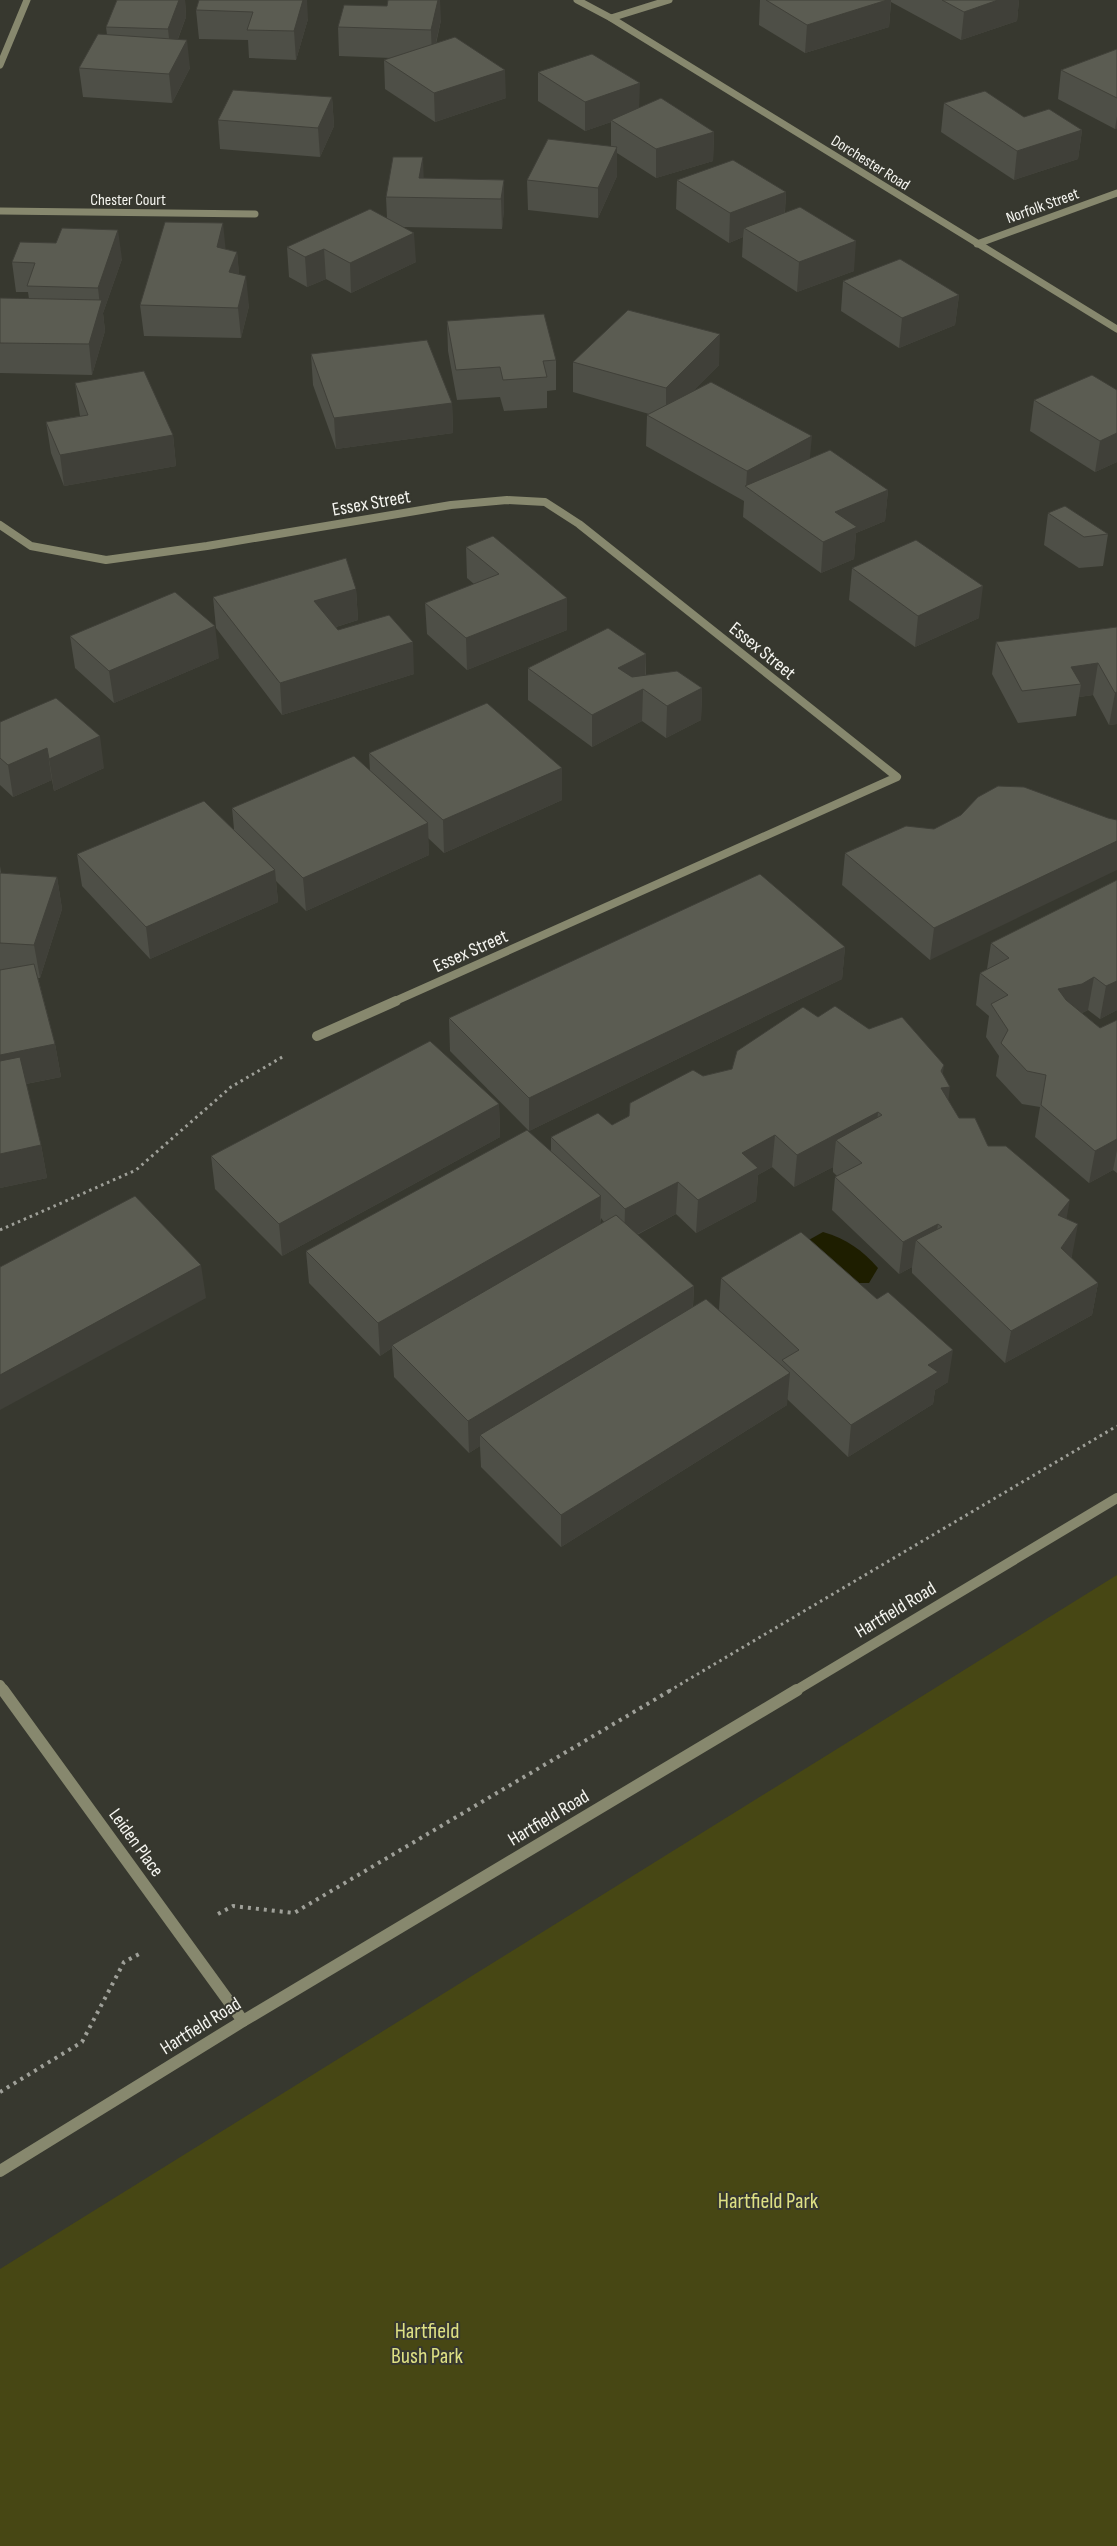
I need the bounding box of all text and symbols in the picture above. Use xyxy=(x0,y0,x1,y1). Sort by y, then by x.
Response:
street label: Dorchester Road xyxy=(827,132,913,195)
street label: Norfolk Street xyxy=(1004,184,1082,228)
street label: Chester Court xyxy=(90,191,166,210)
street label: Essex Street xyxy=(330,485,412,522)
street label: Essex Street xyxy=(724,617,800,685)
street label: Essex Street xyxy=(430,925,512,978)
street label: Hartfield Road xyxy=(851,1577,941,1643)
street label: Hartfield Road xyxy=(504,1785,594,1851)
street label: Leiden Place xyxy=(103,1804,168,1881)
street label: Hartfield Road xyxy=(156,1993,245,2060)
park label: Hartfield Park xyxy=(718,2188,819,2215)
park label: Hartfield Bush Park xyxy=(391,2318,464,2370)

